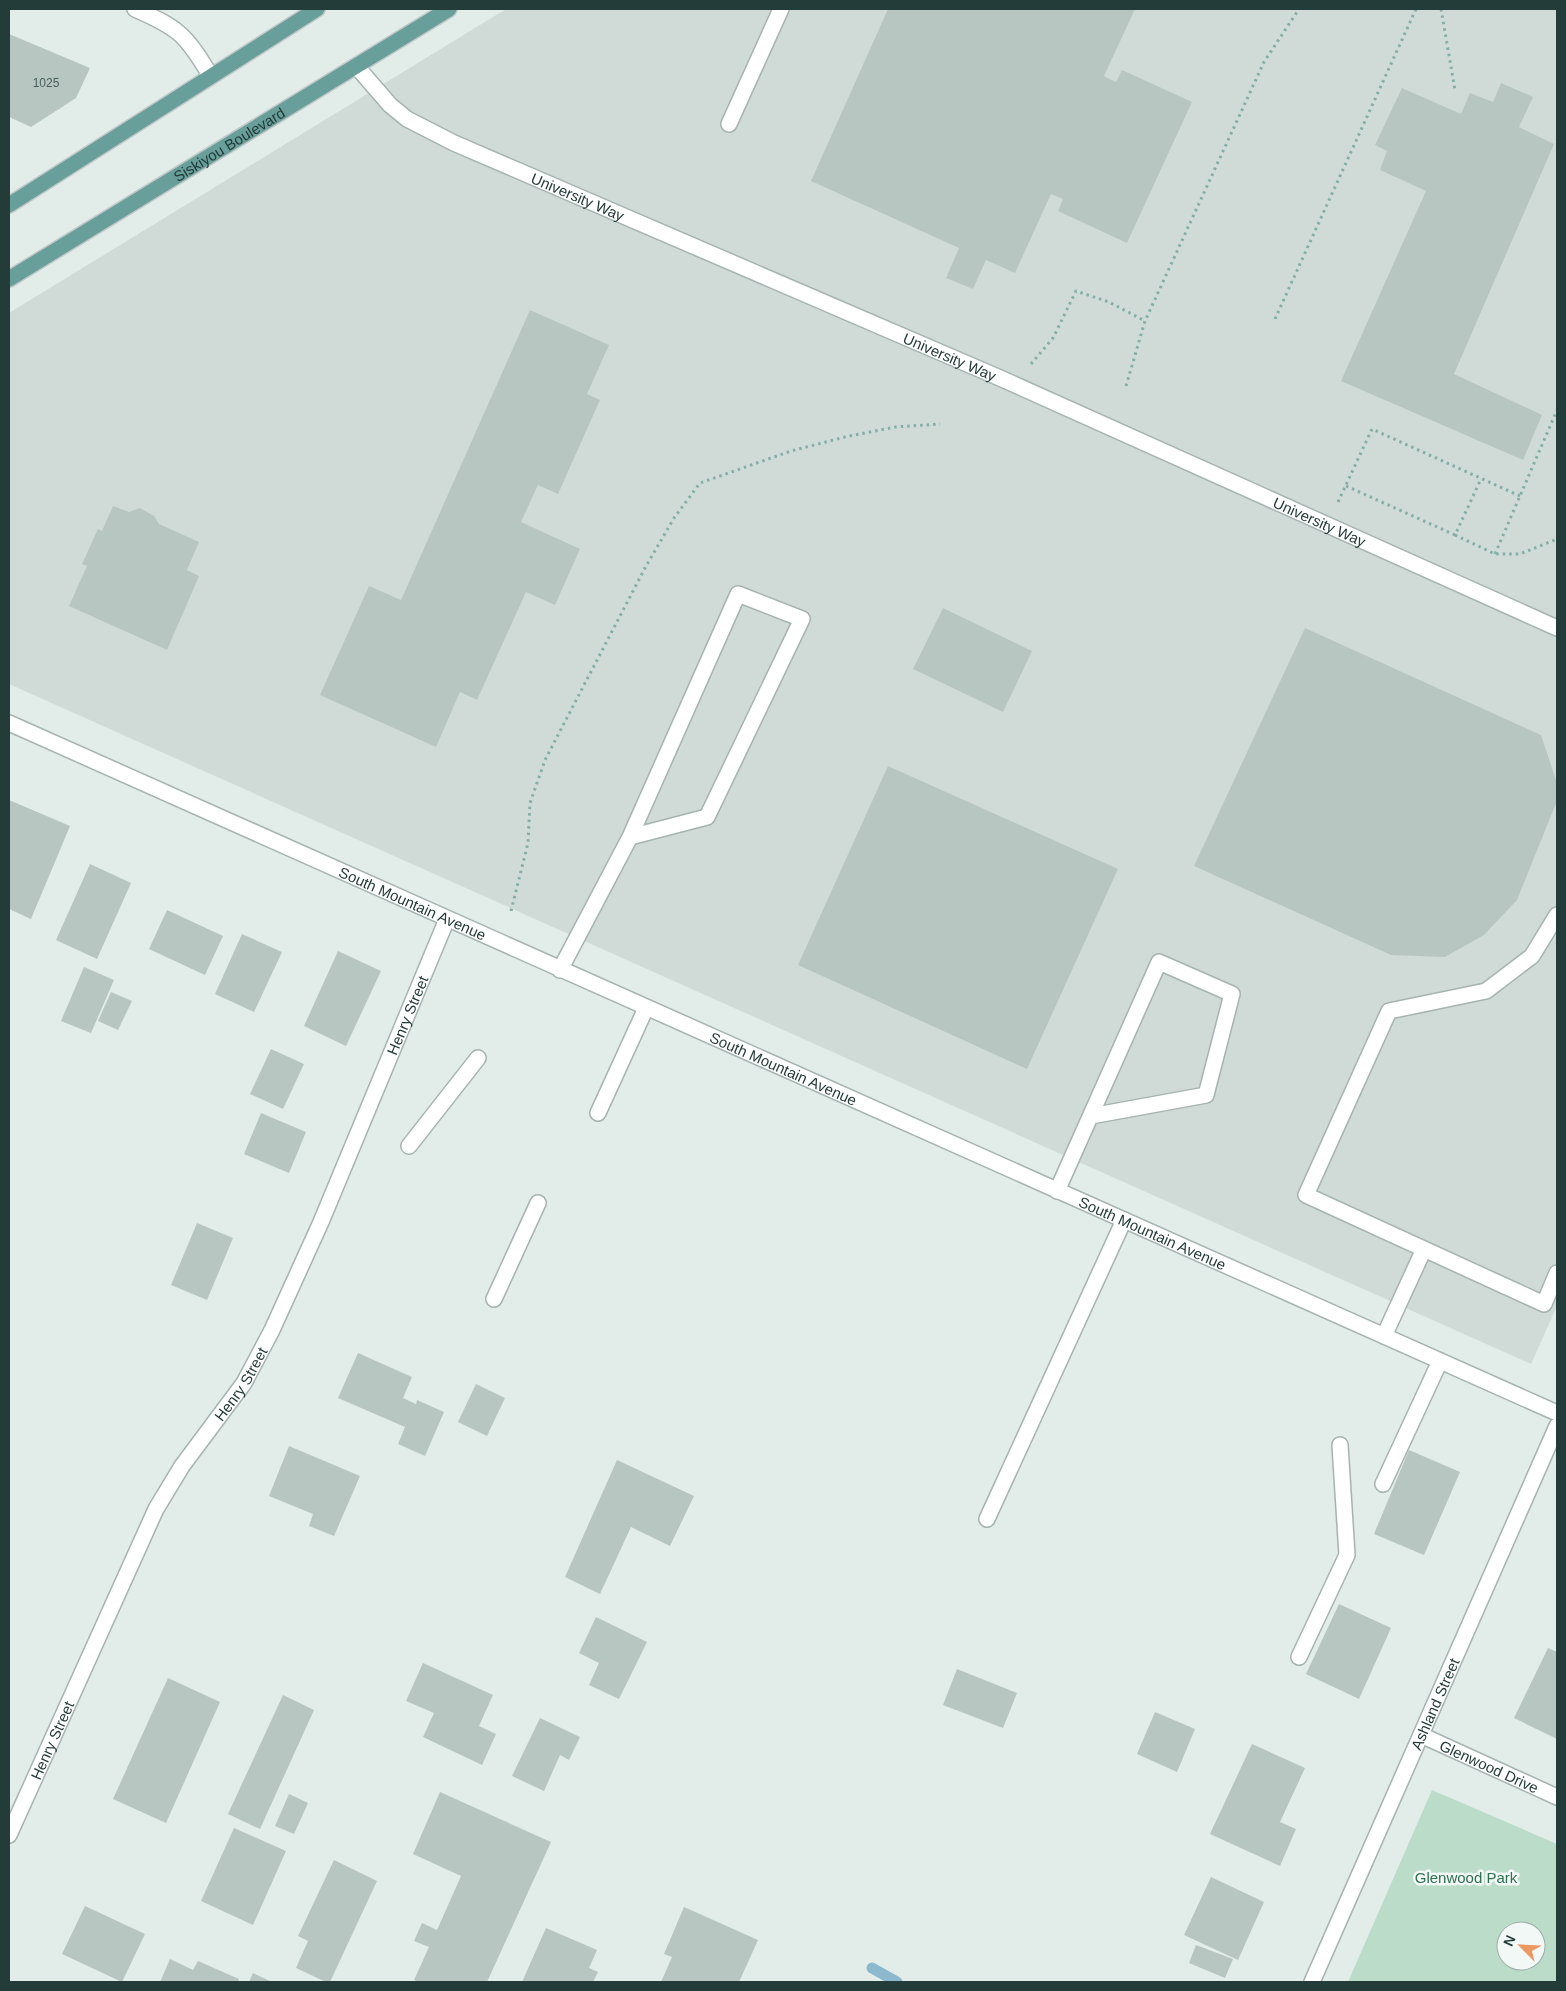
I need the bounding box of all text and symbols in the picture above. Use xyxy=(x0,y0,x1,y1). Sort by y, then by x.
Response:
house number: 1025 xyxy=(33,76,60,90)
street label: Siskiyou Boulevard xyxy=(170,103,288,185)
street label: University Way xyxy=(529,169,627,224)
street label: University Way xyxy=(901,329,999,384)
street label: University Way xyxy=(1271,493,1369,550)
street label: South Mountain Avenue xyxy=(337,863,489,943)
street label: Henry Street xyxy=(383,972,431,1057)
street label: South Mountain Avenue xyxy=(707,1028,860,1108)
street label: South Mountain Avenue xyxy=(1076,1193,1229,1273)
street label: Henry Street xyxy=(211,1343,270,1424)
street label: Ashland Street xyxy=(1407,1655,1463,1752)
street label: Henry Street xyxy=(27,1698,77,1782)
street label: Glenwood Drive xyxy=(1437,1736,1541,1796)
park label: Glenwood Park xyxy=(1415,1869,1518,1886)
north arrow xyxy=(1496,1921,1546,1971)
text: N xyxy=(1500,1933,1518,1949)

